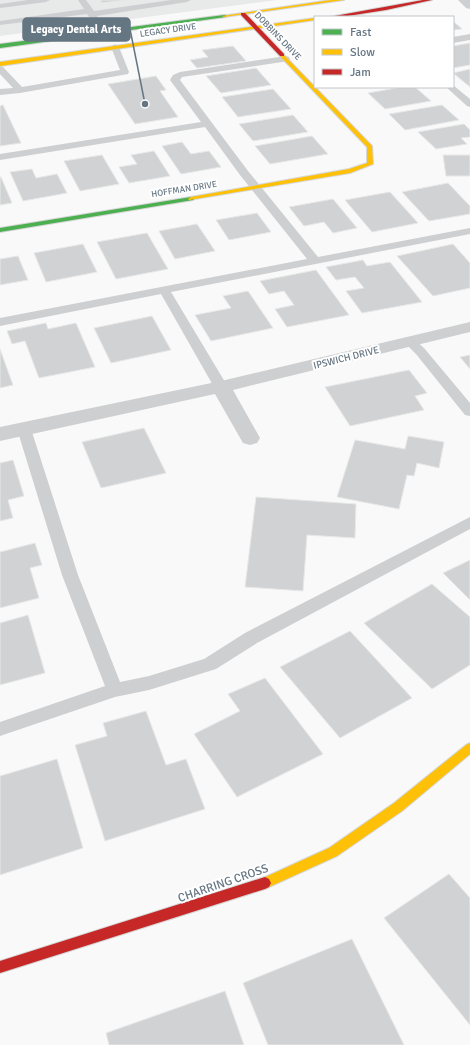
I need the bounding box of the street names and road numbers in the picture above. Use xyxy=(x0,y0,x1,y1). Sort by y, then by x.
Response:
street label: DOBBINS DRIVE xyxy=(252,10,303,63)
street label: LEGACY DRIVE xyxy=(139,21,197,40)
street label: HOFFMAN DRIVE xyxy=(150,179,218,200)
street label: IPSWICH DRIVE xyxy=(312,344,381,372)
street label: CHARRING CROSS xyxy=(176,861,271,906)

